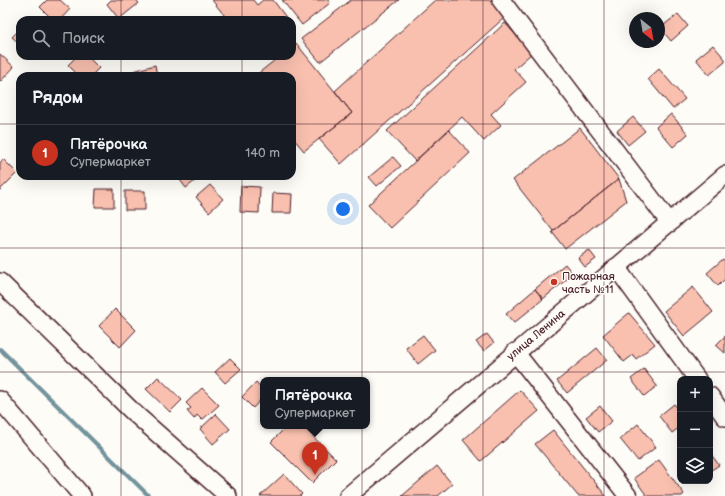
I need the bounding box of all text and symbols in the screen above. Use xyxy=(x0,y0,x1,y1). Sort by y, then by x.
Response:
north arrow xyxy=(629,12,665,48)
search box xyxy=(16,16,296,60)
icon: search xyxy=(30,27,52,49)
text: Поиск xyxy=(62,29,105,48)
text: Рядом xyxy=(32,88,83,108)
text: Пятёрочка xyxy=(70,135,147,154)
text: 1 xyxy=(42,145,48,161)
text: 140 m xyxy=(245,145,280,161)
text: Супермаркет xyxy=(70,154,151,170)
your location xyxy=(333,199,353,219)
place label: Пожарная часть №11 xyxy=(562,270,615,296)
marker: Пожарная часть №11 xyxy=(549,277,559,287)
street label: улица Ленина xyxy=(504,307,568,363)
map controls xyxy=(677,376,713,484)
button: + xyxy=(677,376,713,412)
popup xyxy=(260,377,370,429)
text: Пятёрочка xyxy=(275,386,352,405)
text: Супермаркет xyxy=(275,405,355,421)
button: − xyxy=(677,412,713,448)
pin: 1 xyxy=(302,442,328,475)
button: layers xyxy=(677,448,713,484)

